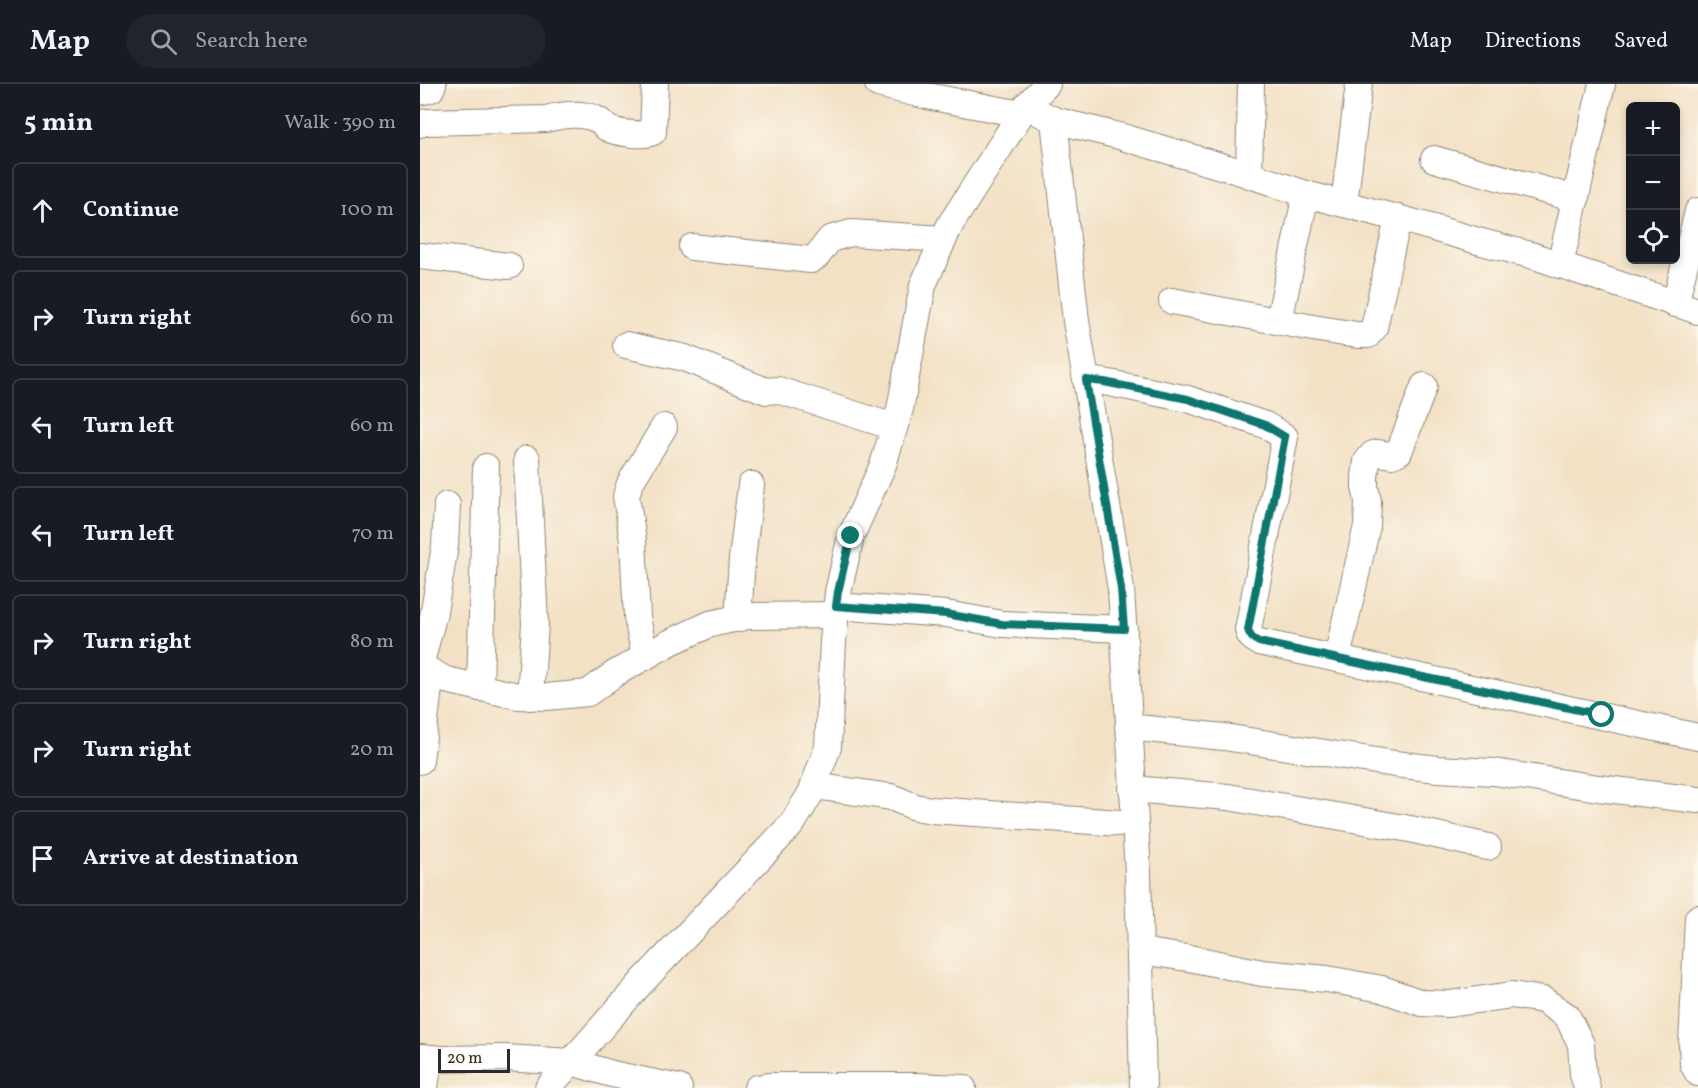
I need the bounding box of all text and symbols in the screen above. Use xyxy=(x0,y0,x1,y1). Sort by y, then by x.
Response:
search box xyxy=(126,14,546,68)
text: Map xyxy=(30,22,90,61)
icon: search xyxy=(147,25,180,58)
text: Search here xyxy=(195,26,308,57)
text: Map xyxy=(1410,27,1452,56)
text: Directions xyxy=(1485,27,1581,56)
text: Saved xyxy=(1614,27,1668,56)
map controls xyxy=(1626,102,1680,264)
button: + xyxy=(1626,102,1680,156)
text: 5 min xyxy=(24,105,93,141)
text: Walk · 390 m xyxy=(284,109,396,137)
button: − xyxy=(1626,156,1680,210)
icon: ahead xyxy=(26,194,59,227)
text: Continue xyxy=(83,195,179,226)
text: 100 m xyxy=(340,196,394,224)
button: locate xyxy=(1626,210,1680,264)
icon: right xyxy=(26,302,59,335)
text: Turn right xyxy=(83,303,191,334)
text: 60 m xyxy=(350,304,394,332)
icon: left xyxy=(26,410,59,443)
text: Turn left xyxy=(83,411,174,442)
text: 60 m xyxy=(350,412,394,440)
icon: left xyxy=(26,518,59,551)
text: Turn left xyxy=(83,519,174,550)
text: 70 m xyxy=(351,520,394,548)
route end xyxy=(837,522,863,548)
icon: right xyxy=(26,626,59,659)
text: Turn right xyxy=(83,627,191,658)
text: 80 m xyxy=(350,628,394,656)
route start xyxy=(1588,701,1614,727)
icon: right xyxy=(26,734,59,767)
text: Turn right xyxy=(83,735,191,766)
text: 20 m xyxy=(350,736,394,764)
icon: arrive xyxy=(26,842,59,875)
text: Arrive at destination xyxy=(83,843,299,874)
scale bar xyxy=(438,1046,510,1074)
text: 20 m xyxy=(447,1048,482,1070)

